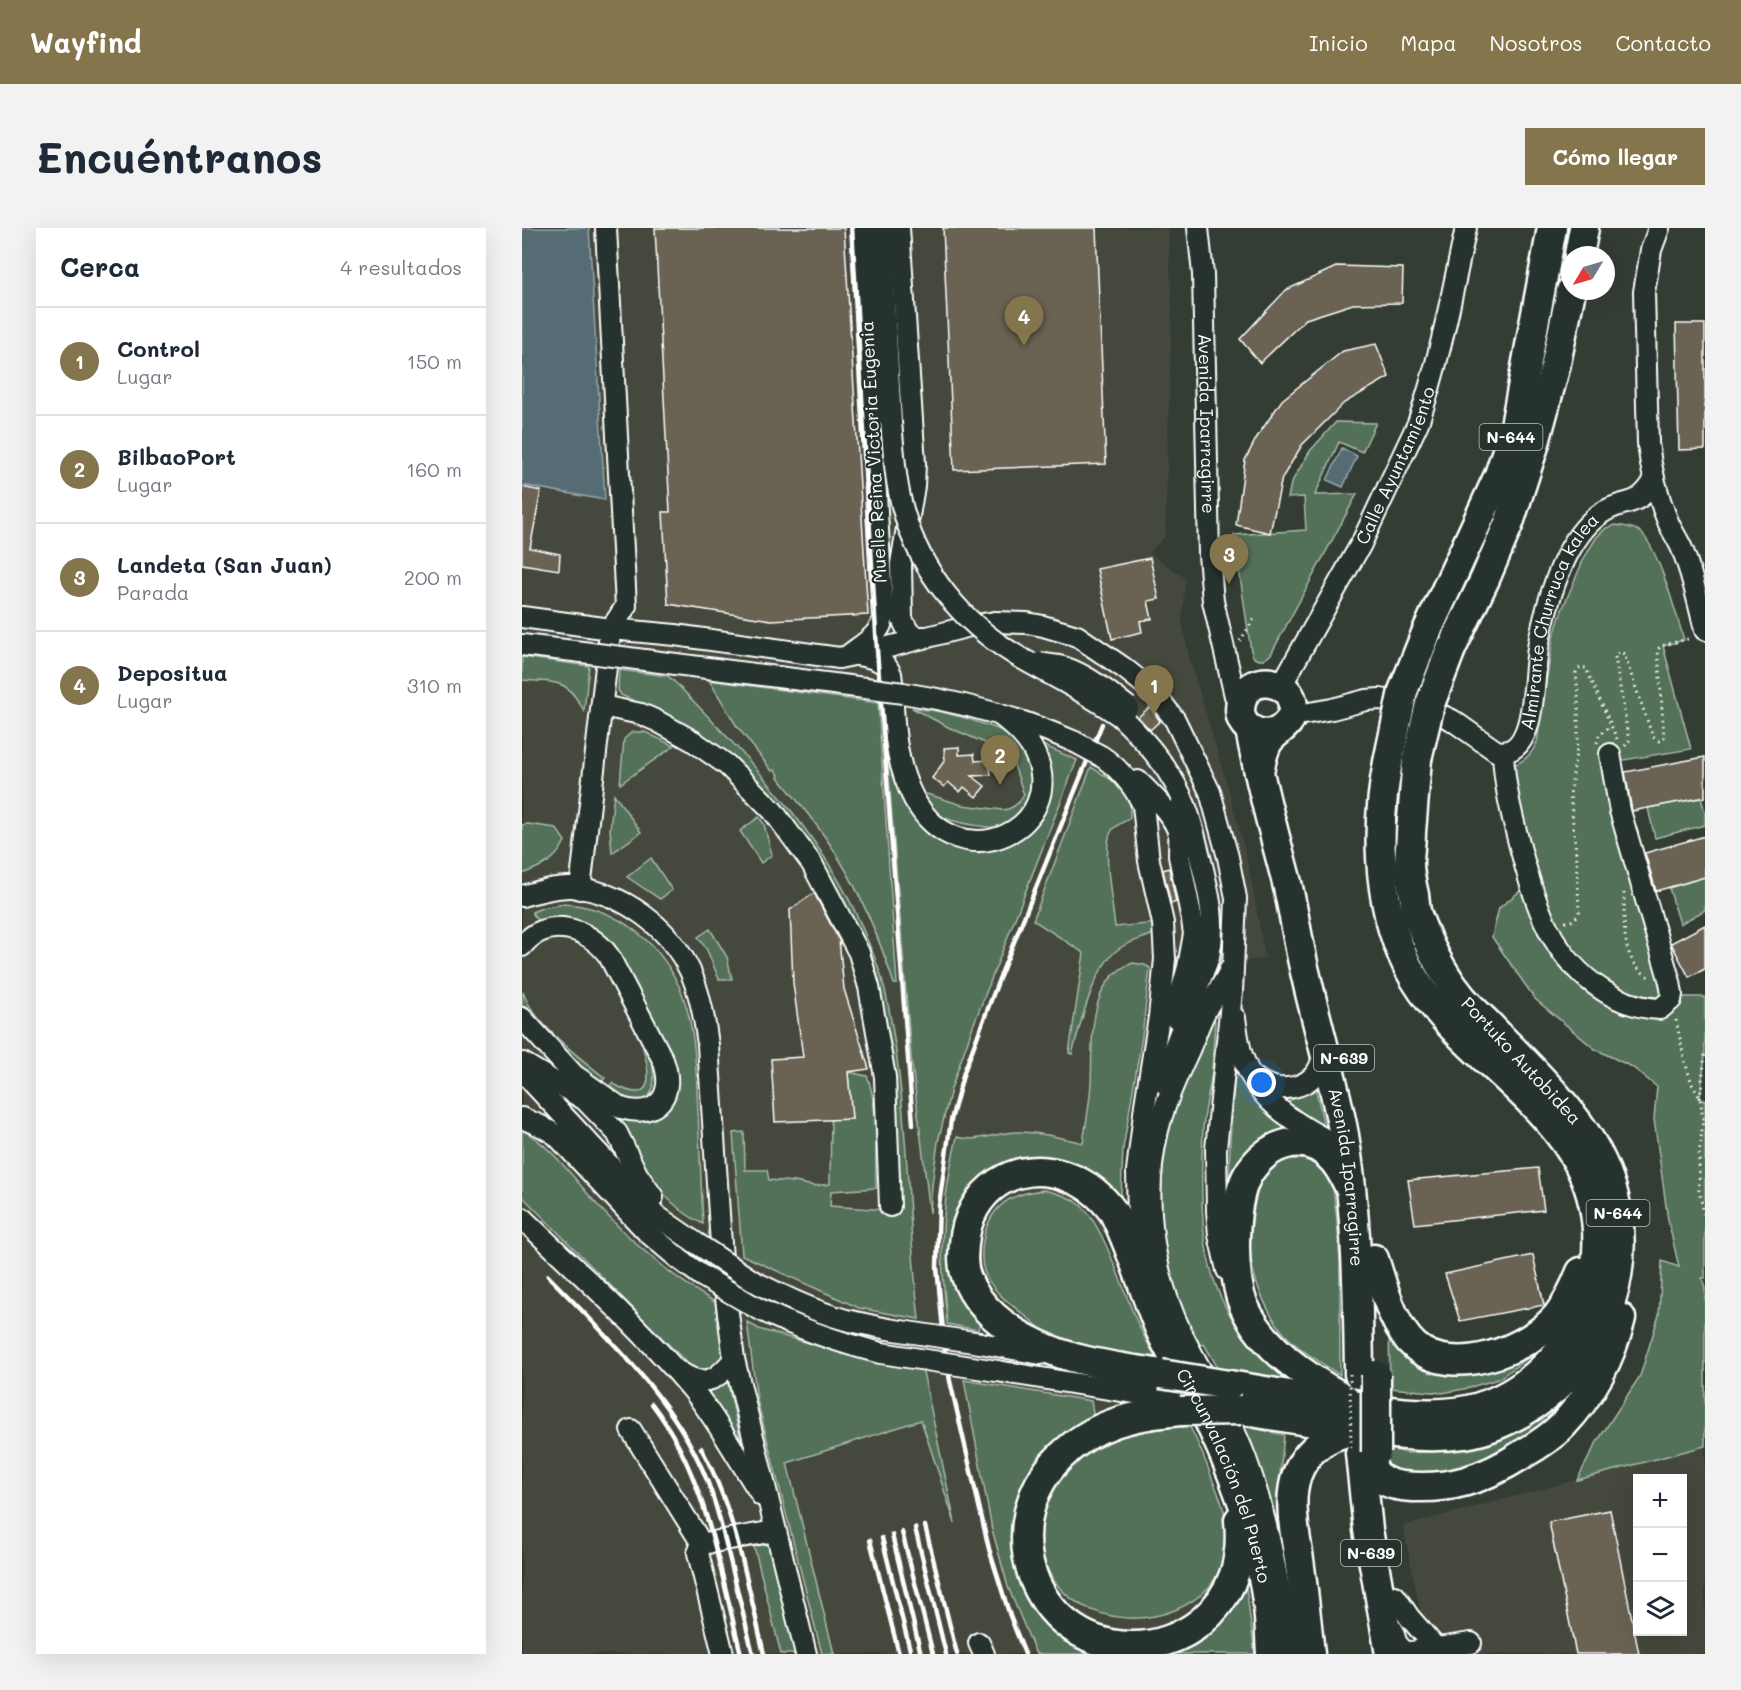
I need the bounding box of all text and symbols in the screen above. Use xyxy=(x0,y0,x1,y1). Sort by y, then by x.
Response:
text: Wayfind xyxy=(30,24,141,60)
text: Inicio xyxy=(1309,29,1368,56)
text: Mapa xyxy=(1401,29,1456,56)
text: Nosotros xyxy=(1489,29,1583,56)
text: Contacto xyxy=(1616,29,1711,56)
button: Cómo llegar xyxy=(1525,128,1705,185)
text: Encuéntranos xyxy=(36,129,322,184)
north arrow xyxy=(1561,246,1615,300)
text: Cerca xyxy=(60,250,140,284)
text: 4 resultados xyxy=(340,254,462,280)
pin: 4 xyxy=(1004,296,1044,346)
street label: Muelle Reina Victoria Eugenia xyxy=(854,320,892,584)
street label: Avenida Iparragirre xyxy=(1193,333,1221,514)
text: Control xyxy=(117,334,200,363)
text: 1 xyxy=(75,348,84,374)
text: 150 m xyxy=(407,348,462,374)
text: Lugar xyxy=(117,363,173,389)
street label: Calle Ayuntamiento xyxy=(1350,383,1440,548)
road number: N-644 xyxy=(1480,424,1542,450)
text: BilbaoPort xyxy=(117,442,236,471)
text: 2 xyxy=(74,456,85,482)
text: 160 m xyxy=(406,456,462,482)
text: Lugar xyxy=(117,471,173,497)
street label: Almirante Churruca kalea xyxy=(1514,507,1603,732)
pin: 3 xyxy=(1210,534,1248,584)
text: Landeta (San Juan) xyxy=(117,550,332,579)
text: 3 xyxy=(74,564,86,590)
text: 200 m xyxy=(404,564,462,590)
text: Parada xyxy=(117,579,189,605)
text: Depositua xyxy=(117,658,228,687)
pin: 1 xyxy=(1134,666,1174,715)
text: 4 xyxy=(73,672,86,698)
text: 310 m xyxy=(407,672,462,698)
text: Lugar xyxy=(117,687,173,713)
pin: 2 xyxy=(980,736,1020,785)
street label: Portuko Autobidea xyxy=(1456,991,1587,1129)
road number: N-639 xyxy=(1314,1045,1374,1071)
your location xyxy=(1247,1068,1276,1097)
street label: Avenida Iparragirre xyxy=(1323,1085,1370,1267)
road number: N-644 xyxy=(1586,1200,1650,1226)
street label: Circunvalación del Puerto xyxy=(1171,1364,1277,1585)
map controls xyxy=(1633,1474,1687,1636)
button: + xyxy=(1633,1474,1687,1528)
button: − xyxy=(1633,1528,1687,1582)
road number: N-639 xyxy=(1341,1540,1401,1566)
button: layers xyxy=(1633,1582,1687,1636)

